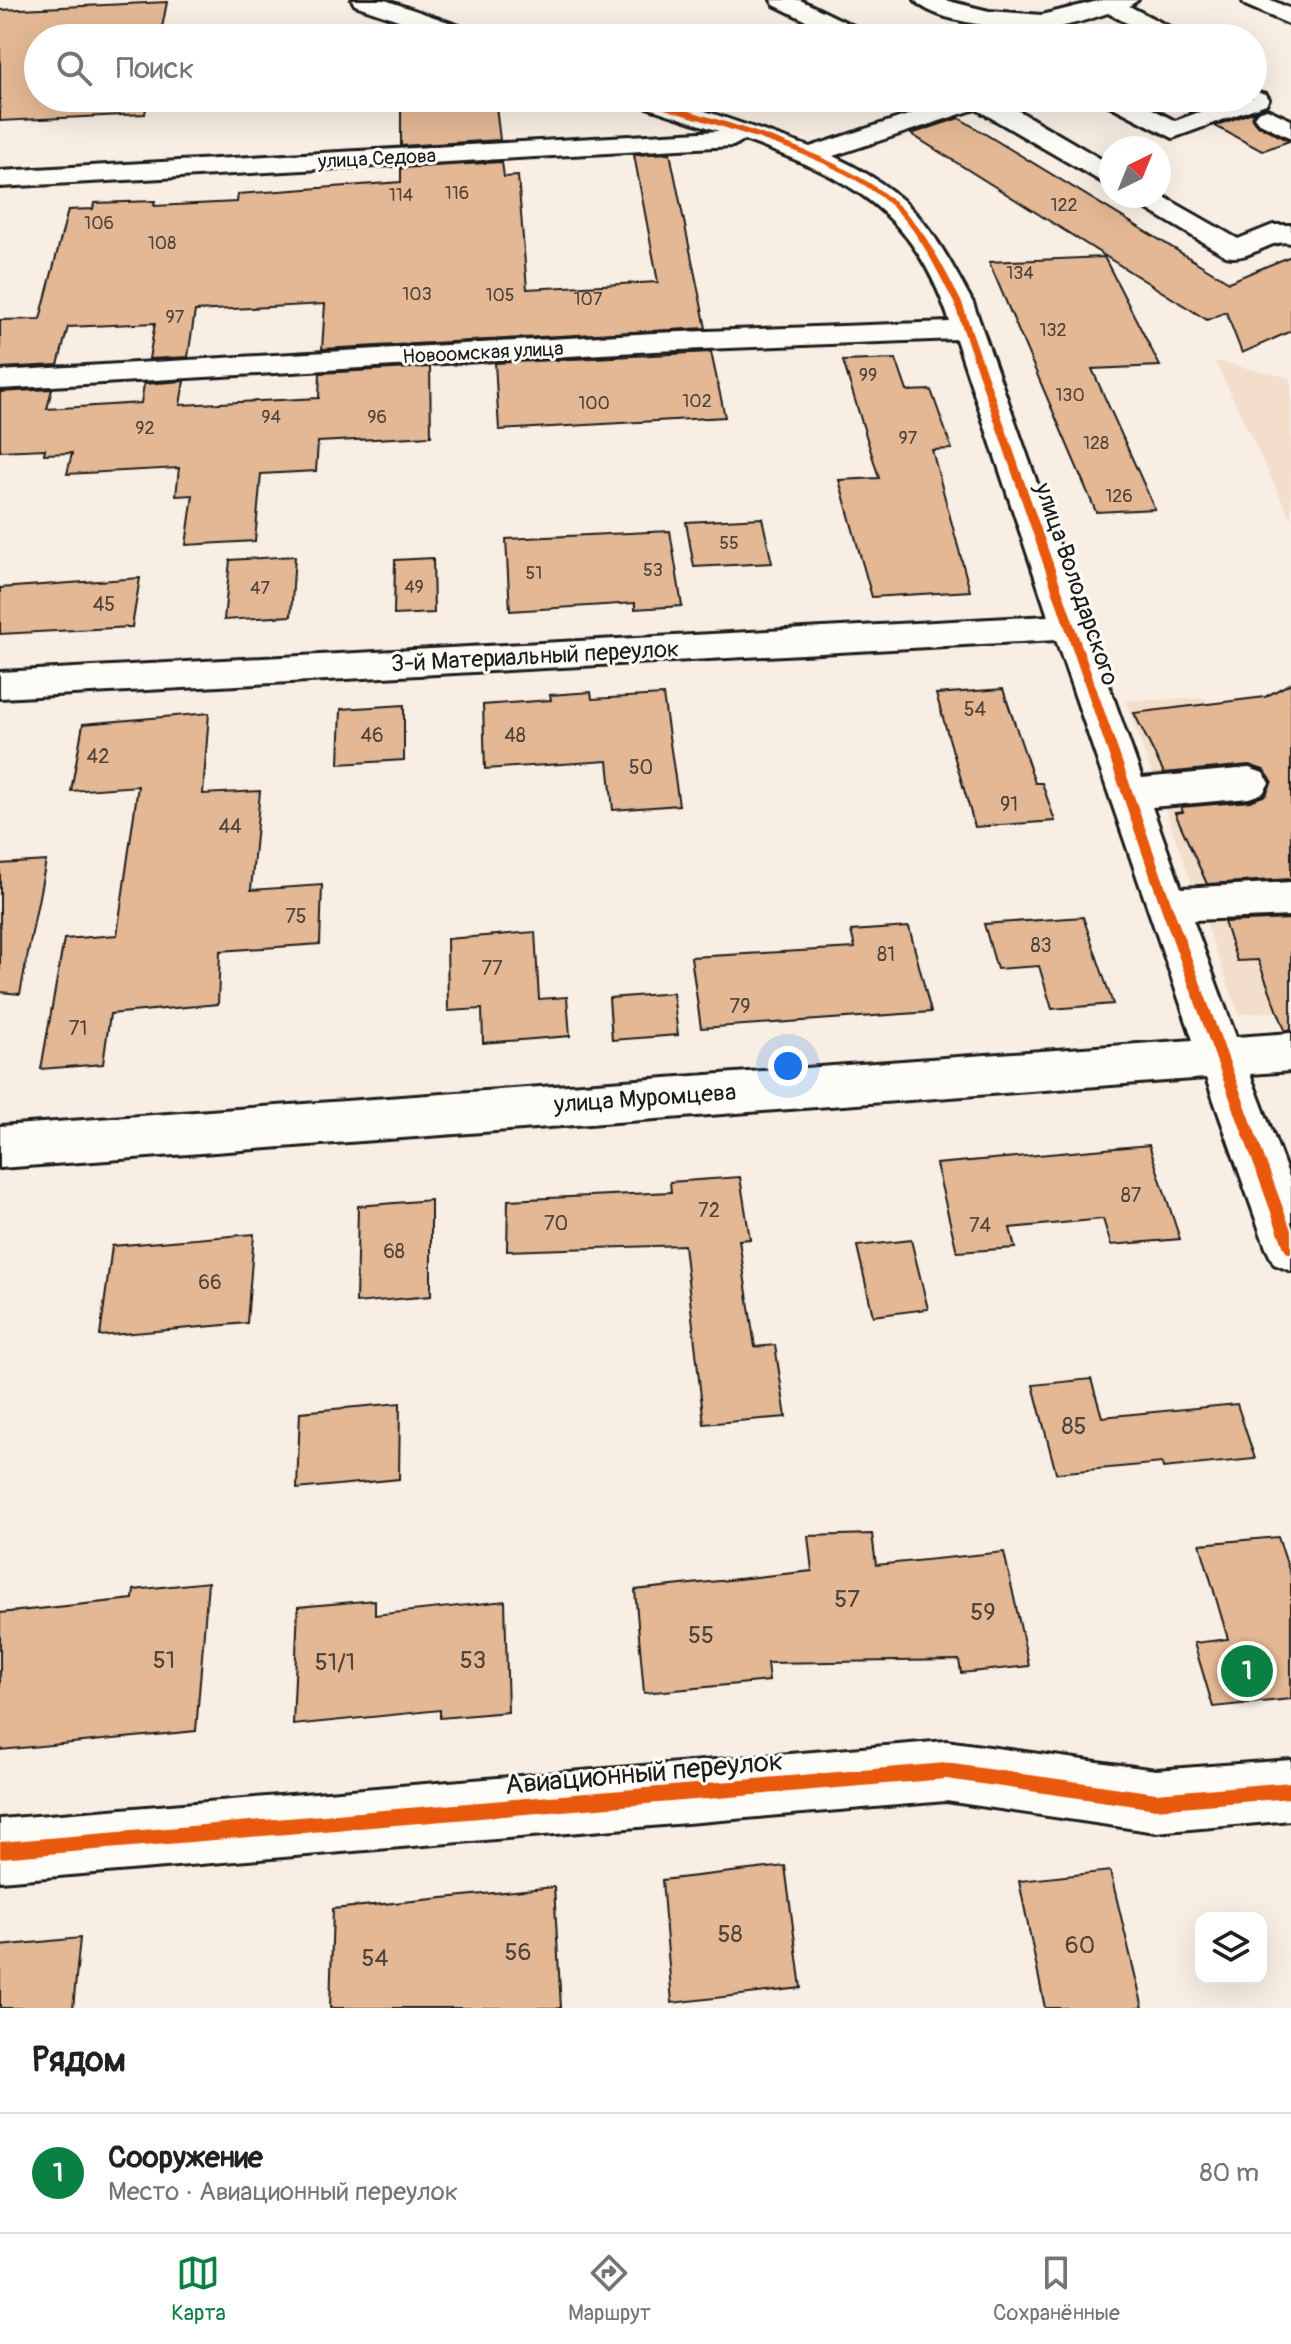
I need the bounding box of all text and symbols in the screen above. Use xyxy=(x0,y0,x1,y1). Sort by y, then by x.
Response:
search box xyxy=(24,24,1267,112)
icon: search xyxy=(52,46,96,90)
text: Поиск xyxy=(116,50,194,87)
north arrow xyxy=(1099,136,1171,208)
street label: улица Седова xyxy=(316,143,437,174)
house number: 116 xyxy=(445,182,469,205)
house number: 114 xyxy=(389,184,414,207)
house number: 122 xyxy=(1050,194,1078,217)
house number: 106 xyxy=(84,212,114,235)
house number: 108 xyxy=(148,232,176,255)
house number: 134 xyxy=(1006,262,1034,285)
house number: 103 xyxy=(402,283,432,306)
house number: 105 xyxy=(485,284,515,307)
house number: 107 xyxy=(574,288,603,311)
house number: 97 xyxy=(166,306,185,329)
house number: 132 xyxy=(1039,319,1067,342)
street label: Новоомская улица xyxy=(402,336,564,369)
house number: 99 xyxy=(859,364,877,387)
house number: 130 xyxy=(1055,384,1085,407)
house number: 102 xyxy=(682,390,712,413)
house number: 100 xyxy=(578,392,610,415)
house number: 94 xyxy=(261,406,281,429)
house number: 96 xyxy=(367,406,387,429)
house number: 92 xyxy=(135,417,155,440)
house number: 97 xyxy=(899,427,918,450)
house number: 128 xyxy=(1083,432,1109,455)
street label: улица Володарского xyxy=(1028,478,1125,689)
house number: 126 xyxy=(1105,485,1133,508)
house number: 55 xyxy=(719,532,739,555)
house number: 53 xyxy=(643,559,663,582)
house number: 51 xyxy=(526,562,542,585)
house number: 49 xyxy=(404,576,424,599)
house number: 47 xyxy=(250,577,270,600)
house number: 45 xyxy=(93,592,115,617)
street label: 3-й Материальный переулок xyxy=(390,634,680,679)
house number: 54 xyxy=(964,697,987,722)
house number: 46 xyxy=(360,723,384,748)
house number: 48 xyxy=(504,723,526,748)
house number: 42 xyxy=(87,744,109,769)
house number: 50 xyxy=(629,755,653,780)
house number: 91 xyxy=(1000,792,1018,817)
house number: 44 xyxy=(218,814,242,839)
house number: 75 xyxy=(285,904,307,929)
house number: 83 xyxy=(1030,933,1052,958)
house number: 81 xyxy=(877,942,895,967)
house number: 77 xyxy=(481,956,503,981)
house number: 79 xyxy=(730,994,750,1019)
house number: 71 xyxy=(69,1016,87,1041)
your location xyxy=(768,1046,808,1086)
street label: улица Муромцева xyxy=(552,1078,737,1119)
house number: 87 xyxy=(1121,1183,1142,1208)
house number: 72 xyxy=(698,1198,720,1223)
house number: 70 xyxy=(544,1211,568,1236)
house number: 74 xyxy=(969,1213,991,1238)
house number: 68 xyxy=(383,1239,405,1264)
house number: 66 xyxy=(198,1270,222,1295)
house number: 85 xyxy=(1061,1412,1087,1441)
house number: 57 xyxy=(834,1585,860,1614)
house number: 59 xyxy=(970,1598,996,1627)
house number: 55 xyxy=(688,1621,714,1650)
pin: 1 xyxy=(1221,1641,1273,1701)
house number: 51 xyxy=(153,1646,175,1675)
house number: 53 xyxy=(460,1646,486,1675)
house number: 51/1 xyxy=(315,1648,355,1677)
street label: Авиационный переулок xyxy=(504,1744,785,1803)
map controls xyxy=(1195,1912,1267,1984)
button: layers xyxy=(1195,1912,1267,1984)
house number: 58 xyxy=(717,1920,743,1949)
house number: 60 xyxy=(1065,1931,1095,1960)
house number: 56 xyxy=(505,1938,531,1967)
house number: 54 xyxy=(362,1944,389,1973)
text: Рядом xyxy=(32,2039,126,2082)
text: Сооружение xyxy=(108,2139,263,2176)
text: 1 xyxy=(53,2157,63,2189)
text: 80 m xyxy=(1199,2157,1259,2189)
text: Место · Авиационный переулок xyxy=(108,2176,458,2208)
tab: Карта xyxy=(171,2251,226,2327)
tab: Маршрут xyxy=(568,2251,651,2327)
tab: Сохранённые xyxy=(993,2251,1120,2327)

